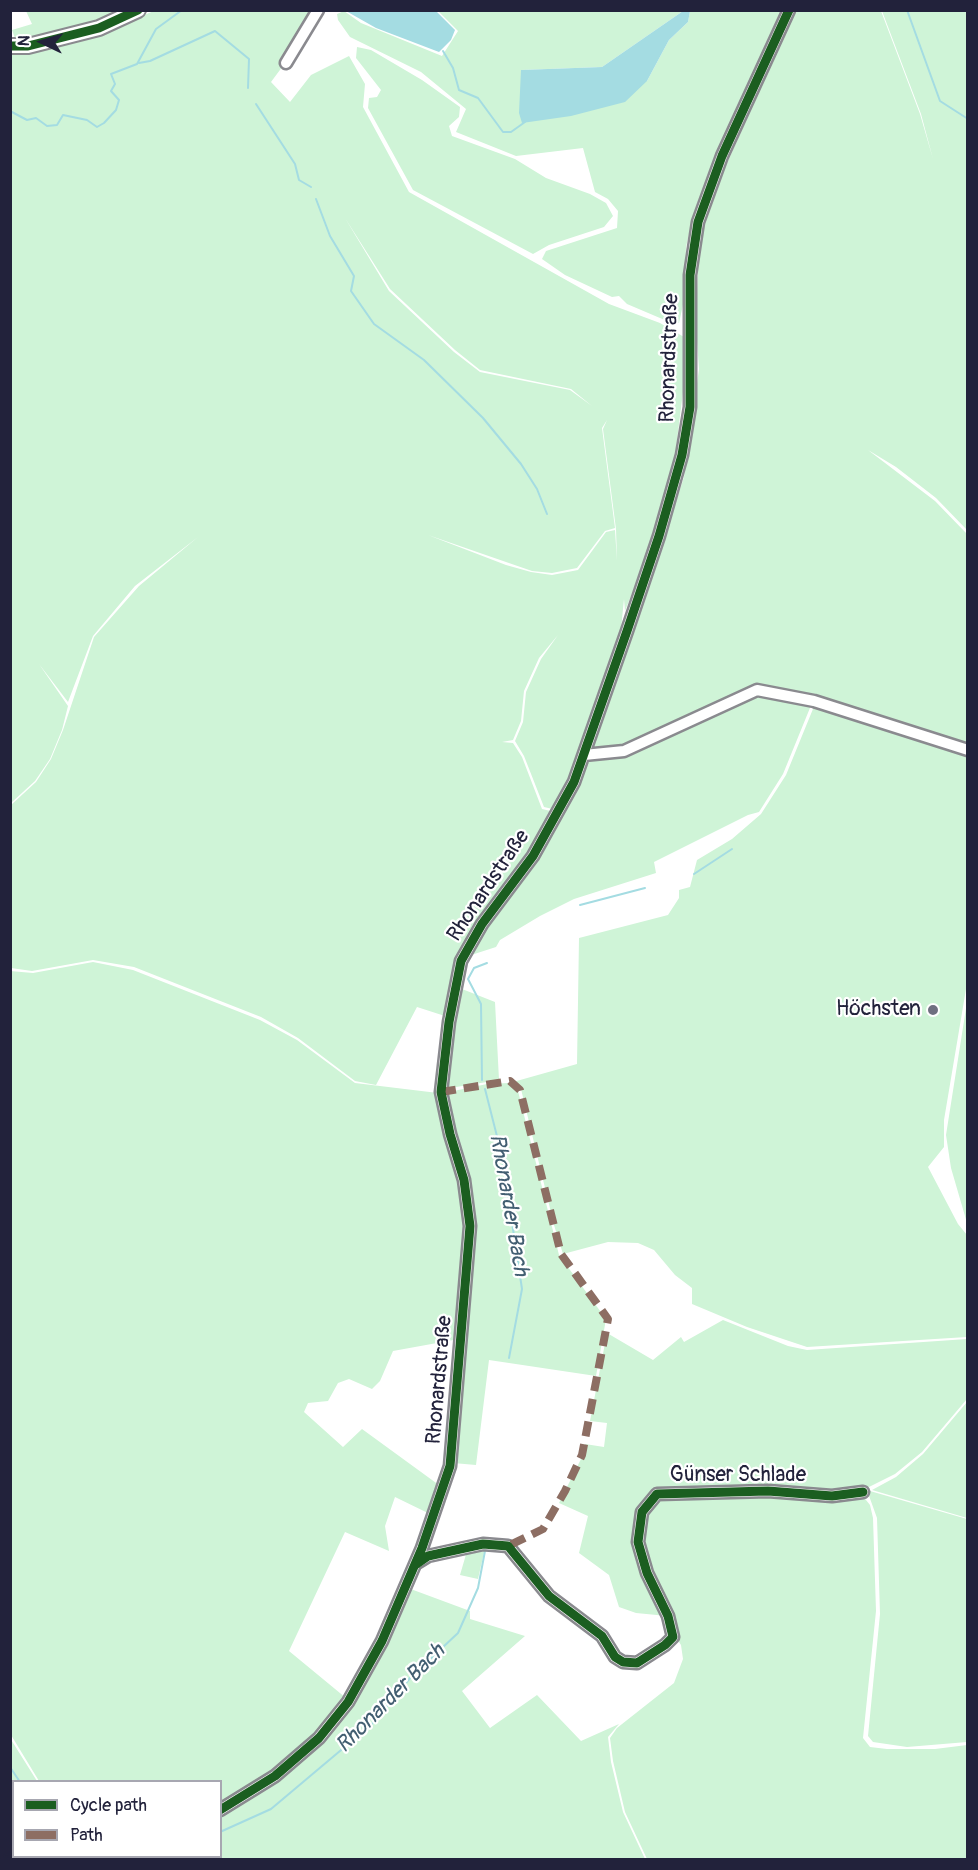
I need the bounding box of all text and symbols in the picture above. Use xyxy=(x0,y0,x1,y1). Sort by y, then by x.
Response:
north arrow xyxy=(12,12,72,72)
text: N xyxy=(14,35,34,47)
street label: Rhonardstraße xyxy=(655,293,685,423)
street label: Rhonardstraße xyxy=(442,825,536,947)
place label: Höchsten xyxy=(836,997,921,1023)
marker: Höchsten xyxy=(926,1003,940,1017)
water label: Rhonarder Bach xyxy=(483,1132,533,1278)
street label: Rhonardstraße xyxy=(422,1315,458,1445)
street label: Günser Schlade xyxy=(670,1463,806,1489)
water label: Rhonarder Bach xyxy=(331,1639,451,1759)
legend xyxy=(12,1780,222,1858)
text: Cycle path xyxy=(70,1794,147,1817)
text: Path xyxy=(70,1824,103,1847)

